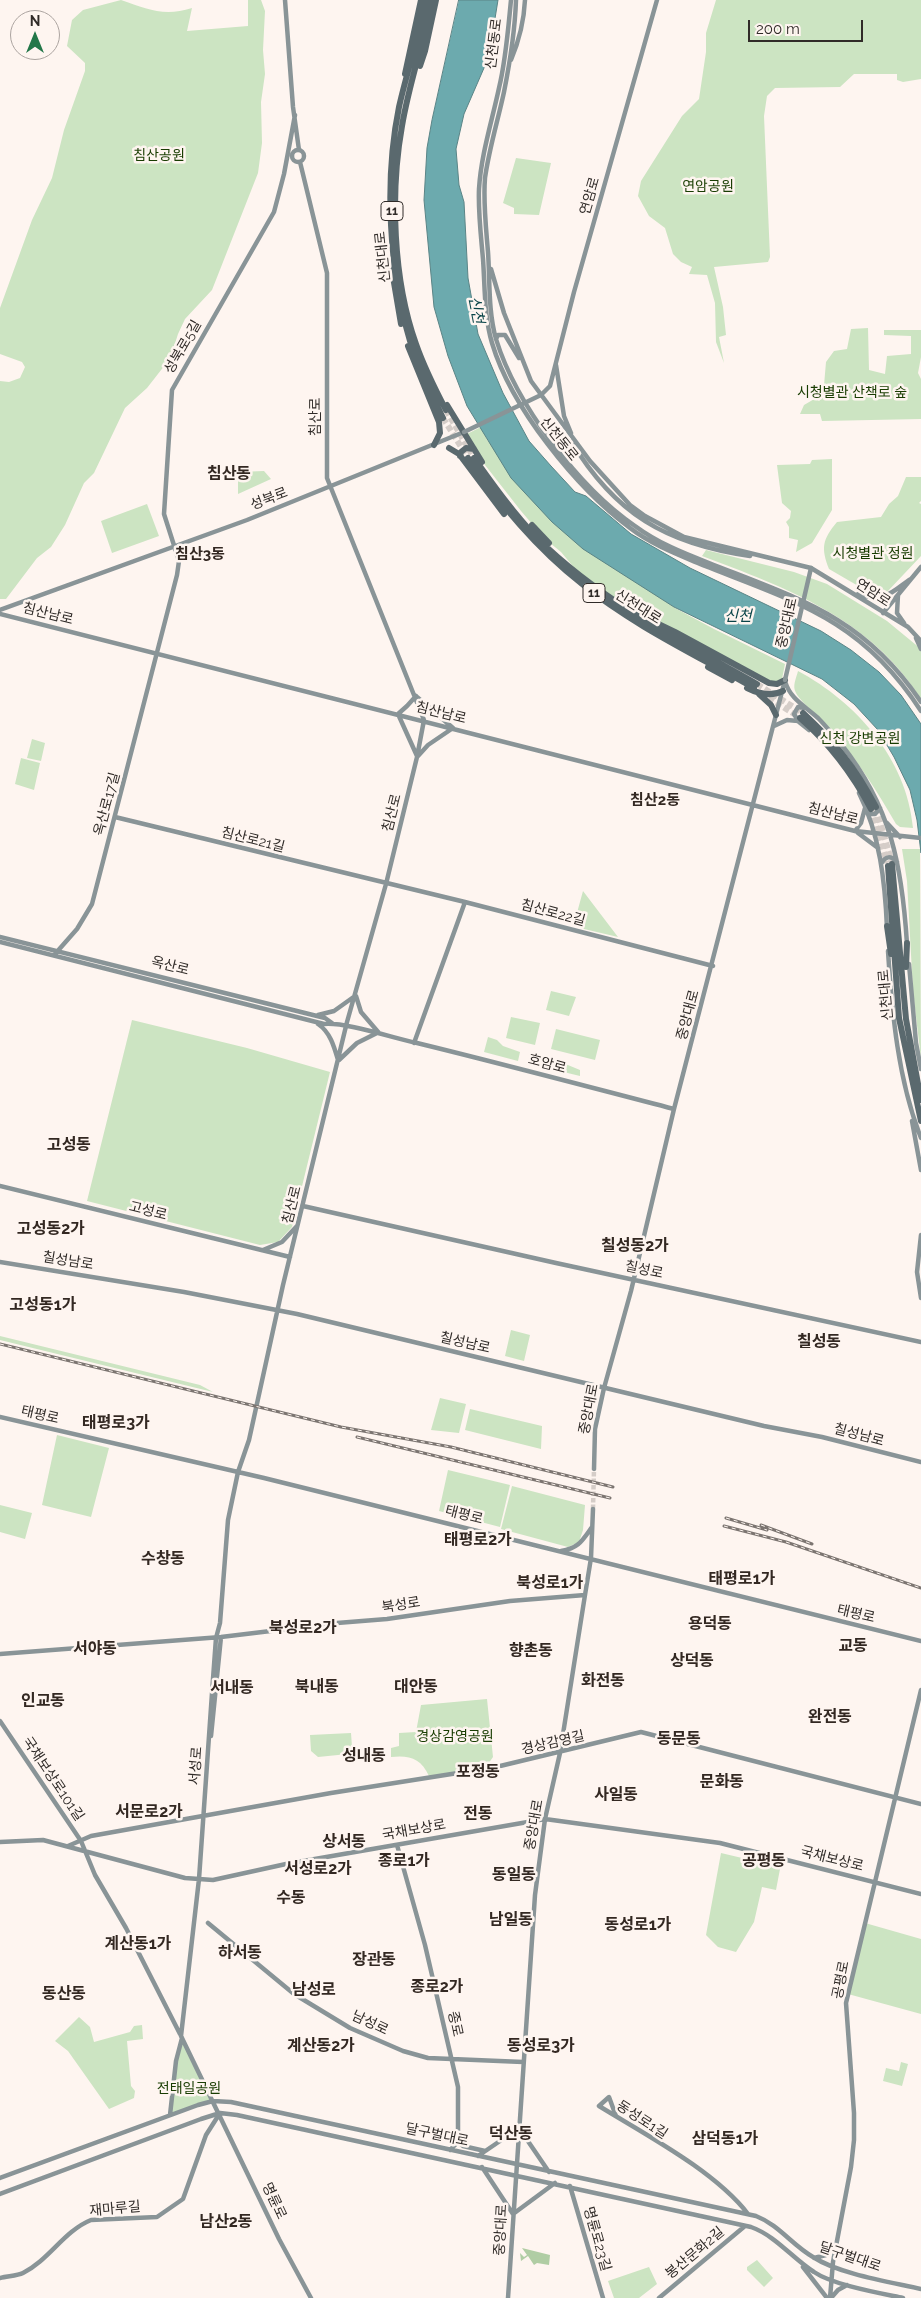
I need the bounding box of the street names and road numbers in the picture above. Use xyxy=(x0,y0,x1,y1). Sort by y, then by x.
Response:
street label: 신천동로 xyxy=(483,17,505,71)
street label: 연암로 xyxy=(577,175,603,217)
road number: 11 xyxy=(381,202,403,220)
street label: 신천대로 xyxy=(372,231,394,283)
street label: 성북로5길 xyxy=(161,317,205,377)
street label: 침산로 xyxy=(308,398,324,436)
street label: 신천동로 xyxy=(536,414,582,464)
street label: 성북로 xyxy=(248,484,290,514)
street label: 연암로 xyxy=(852,575,894,611)
road number: 11 xyxy=(583,584,605,602)
street label: 신천대로 xyxy=(612,586,664,628)
street label: 중앙대로 xyxy=(773,596,801,650)
street label: 침산남로 xyxy=(21,600,75,628)
street label: 침산남로 xyxy=(414,699,468,727)
street label: 옥산로17길 xyxy=(90,770,124,838)
street label: 침산로 xyxy=(379,792,405,834)
street label: 침산남로 xyxy=(806,800,860,828)
street label: 침산로21길 xyxy=(220,824,286,856)
street label: 침산로22길 xyxy=(519,896,587,930)
street label: 옥산로 xyxy=(149,953,191,979)
street label: 신천대로 xyxy=(875,969,897,1021)
street label: 중앙대로 xyxy=(673,988,703,1042)
street label: 호암로 xyxy=(526,1051,568,1077)
street label: 침산로 xyxy=(279,1184,305,1226)
street label: 고성로 xyxy=(127,1198,169,1224)
street label: 칠성남로 xyxy=(41,1249,95,1273)
street label: 칠성로 xyxy=(623,1258,665,1282)
street label: 칠성남로 xyxy=(438,1329,492,1357)
street label: 중앙대로 xyxy=(576,1382,602,1436)
street label: 태평로 xyxy=(19,1402,61,1428)
street label: 칠성남로 xyxy=(832,1420,886,1450)
street label: 태평로 xyxy=(443,1502,485,1528)
street label: 북성로 xyxy=(381,1594,421,1616)
street label: 태평로 xyxy=(835,1601,877,1627)
street label: 경상감영길 xyxy=(520,1728,586,1758)
street label: 국채보상로101길 xyxy=(19,1734,87,1824)
street label: 서성로 xyxy=(186,1746,206,1786)
street label: 중앙대로 xyxy=(521,1798,547,1852)
street label: 국채보상로 xyxy=(381,1816,447,1844)
street label: 국채보상로 xyxy=(799,1843,865,1875)
street label: 공평로 xyxy=(829,1959,853,2001)
street label: 남성로 xyxy=(349,2007,391,2039)
street label: 종로 xyxy=(444,2010,466,2038)
street label: 동성로1길 xyxy=(613,2097,671,2143)
street label: 달구벌대로 xyxy=(404,2120,470,2150)
street label: 명륜로 xyxy=(258,2180,290,2222)
street label: 재마루길 xyxy=(89,2198,141,2220)
street label: 중앙대로 xyxy=(491,2204,511,2256)
street label: 명륜로23길 xyxy=(580,2205,614,2273)
street label: 봉산문화2길 xyxy=(662,2224,728,2282)
street label: 달구벌대로 xyxy=(817,2239,883,2275)

